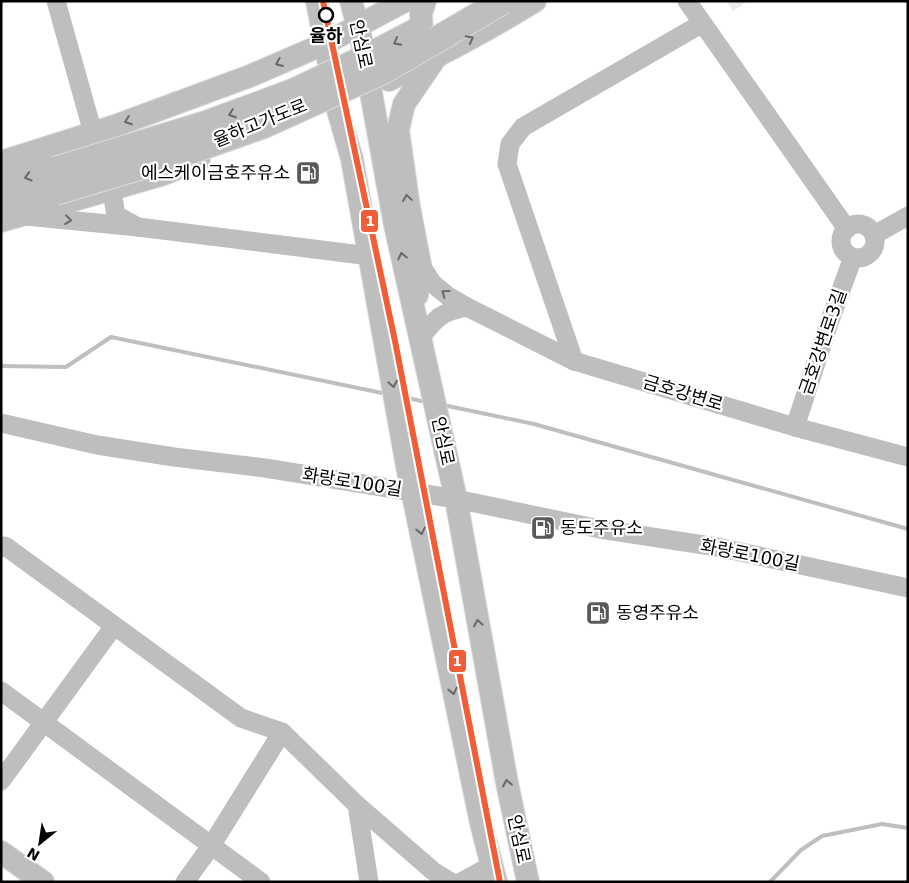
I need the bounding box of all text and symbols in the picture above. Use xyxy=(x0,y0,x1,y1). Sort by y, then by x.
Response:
marker: 율하 xyxy=(318,7,334,23)
street label: 안심로 xyxy=(346,17,377,70)
place label: 율하 xyxy=(309,25,343,46)
one-way arrow xyxy=(464,35,473,45)
one-way arrow xyxy=(393,36,402,46)
one-way arrow xyxy=(275,57,284,68)
street label: 율하고가도로 xyxy=(210,94,310,151)
one-way arrow xyxy=(228,108,237,118)
one-way arrow xyxy=(124,115,132,125)
fuel station icon: 에스케이금호주유소 xyxy=(295,160,321,186)
place label: 에스케이금호주유소 xyxy=(141,162,290,183)
one-way arrow xyxy=(25,172,33,182)
one-way arrow xyxy=(403,193,413,202)
line badge: 1 xyxy=(360,209,379,233)
text: 1 xyxy=(365,213,375,229)
one-way arrow xyxy=(64,214,72,225)
one-way arrow xyxy=(397,251,408,260)
street label: 금호강변로3길 xyxy=(795,286,850,398)
one-way arrow xyxy=(441,290,451,299)
street label: 금호강변로 xyxy=(640,370,726,415)
one-way arrow xyxy=(387,380,397,389)
street label: 안심로 xyxy=(428,414,459,467)
street label: 화랑로100길 xyxy=(301,463,403,500)
fuel station icon: 동도주유소 xyxy=(530,515,556,541)
place label: 동도주유소 xyxy=(560,517,643,538)
one-way arrow xyxy=(415,527,425,536)
street label: 화랑로100길 xyxy=(699,535,801,574)
fuel station icon: 동영주유소 xyxy=(585,600,611,626)
place label: 동영주유소 xyxy=(616,602,699,623)
one-way arrow xyxy=(474,618,484,627)
line badge: 1 xyxy=(448,649,467,673)
text: 1 xyxy=(452,653,462,669)
one-way arrow xyxy=(448,686,458,695)
one-way arrow xyxy=(502,778,513,787)
street label: 안심로 xyxy=(504,812,535,865)
north arrow xyxy=(15,818,65,868)
text: N xyxy=(24,844,43,864)

